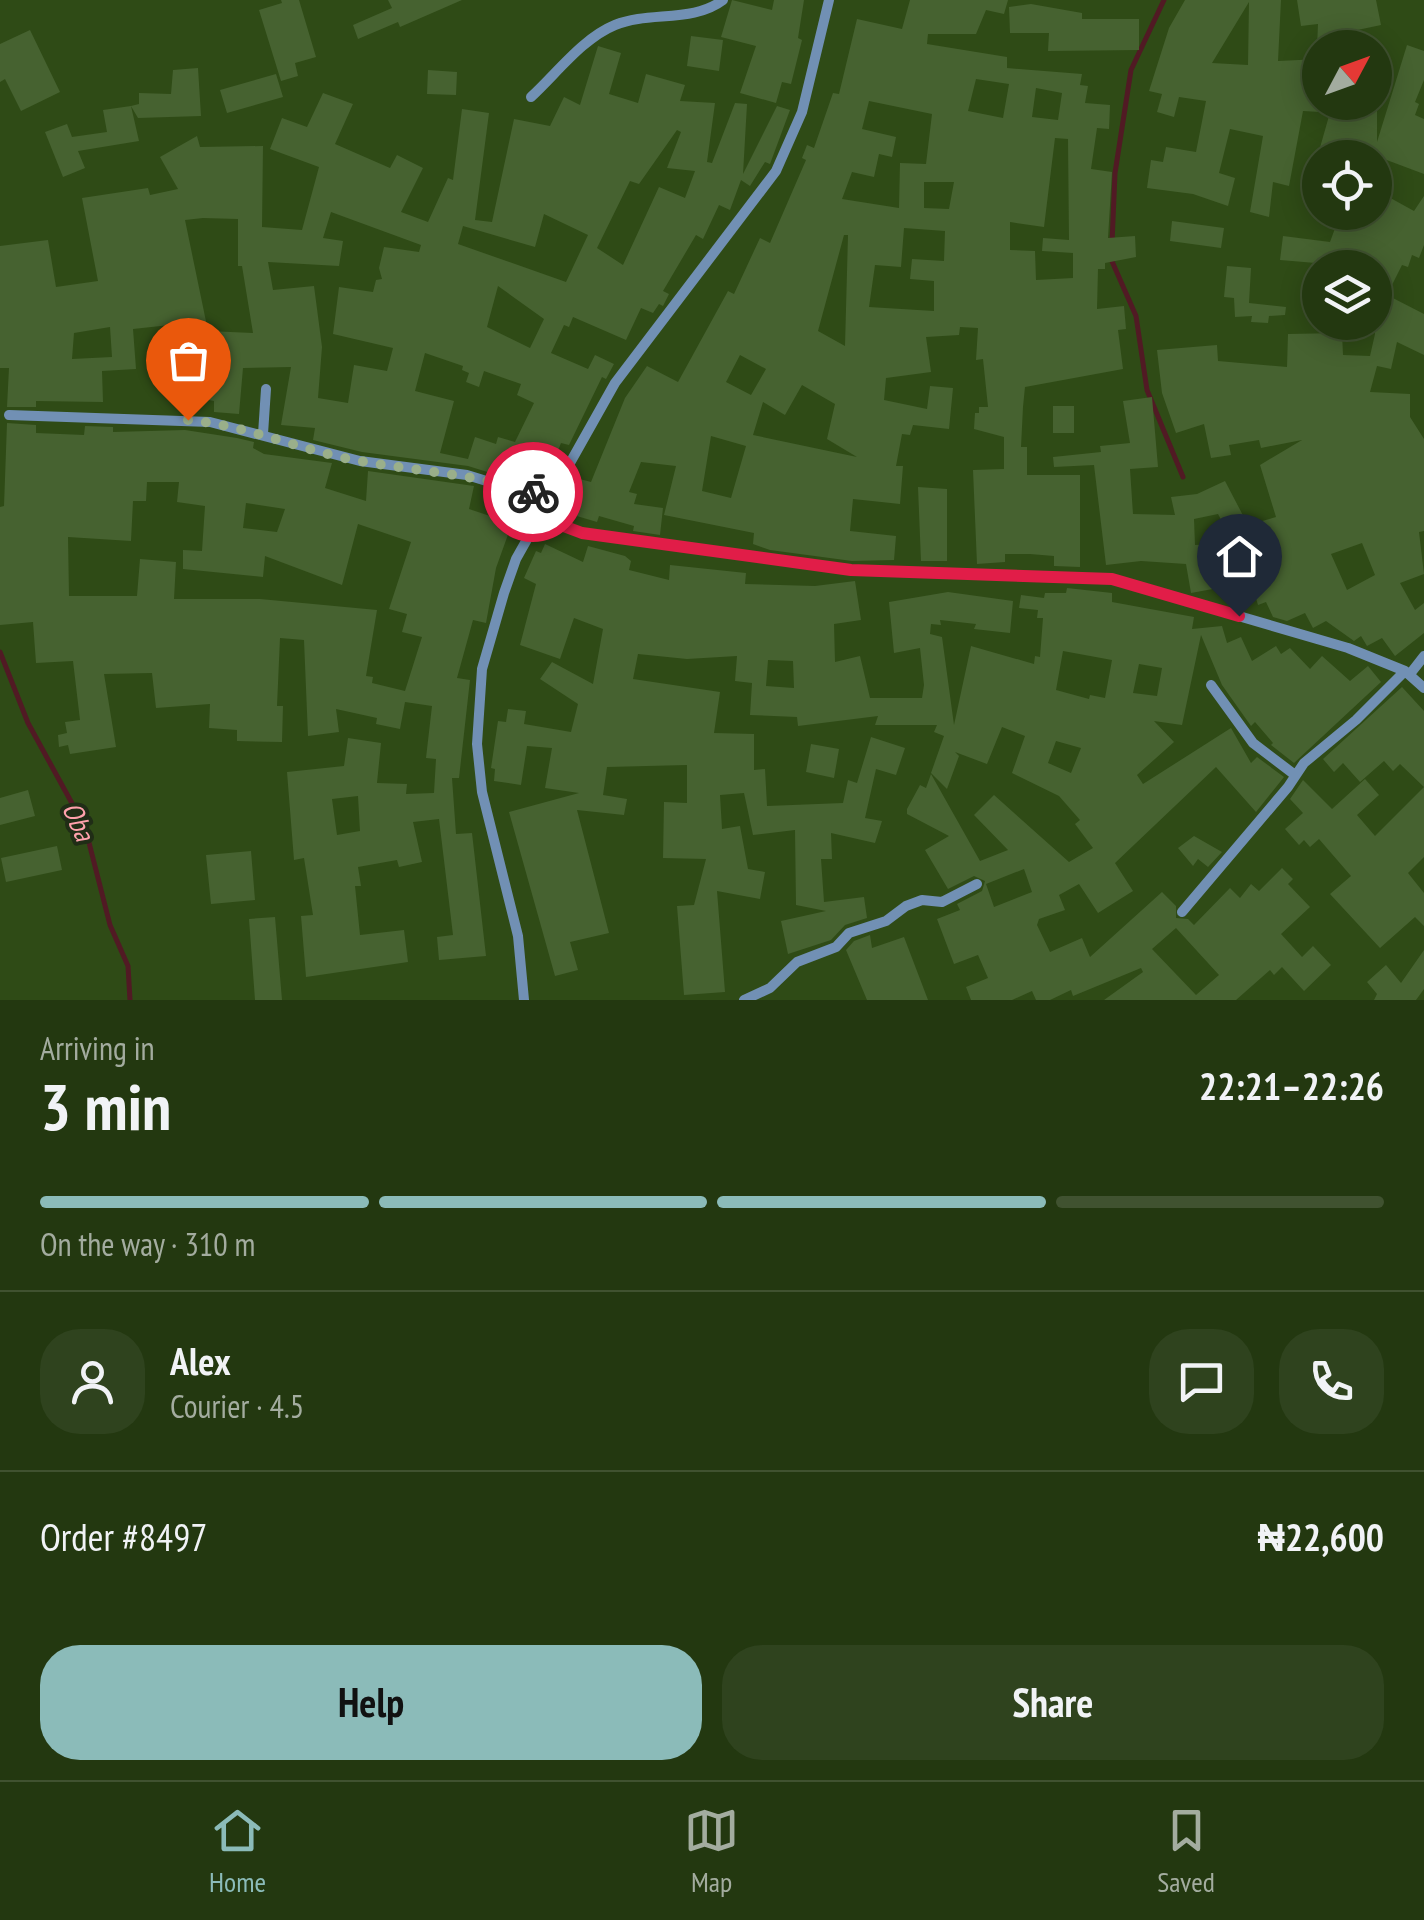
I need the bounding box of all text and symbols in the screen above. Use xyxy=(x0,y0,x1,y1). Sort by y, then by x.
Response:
north arrow xyxy=(1302,30,1392,120)
map controls xyxy=(1302,30,1392,340)
button: locate xyxy=(1302,140,1392,230)
button: layers xyxy=(1302,250,1392,340)
pin xyxy=(146,318,231,421)
icon: bag xyxy=(161,333,216,388)
courier xyxy=(483,442,583,542)
icon: bike xyxy=(506,465,561,520)
pin xyxy=(1197,514,1282,617)
icon: home xyxy=(1212,529,1267,584)
water label: Oba xyxy=(54,796,105,848)
text: Arriving in xyxy=(40,1027,155,1069)
text: 22:21–22:26 xyxy=(1199,1061,1384,1110)
text: 3 min xyxy=(40,1064,171,1148)
text: On the way · 310 m xyxy=(40,1223,255,1265)
button: person xyxy=(40,1329,145,1434)
button: chat xyxy=(1149,1329,1254,1434)
button: phone xyxy=(1279,1329,1384,1434)
text: Alex xyxy=(170,1336,231,1385)
text: Courier · 4.5 xyxy=(170,1385,304,1427)
text: Order #8497 xyxy=(40,1512,207,1561)
text: ₦22,600 xyxy=(1258,1512,1384,1561)
button: Help xyxy=(40,1645,702,1760)
button: Share xyxy=(722,1645,1384,1760)
tab: Home xyxy=(209,1803,266,1900)
tab: Map xyxy=(684,1803,739,1900)
tab: Saved xyxy=(1157,1803,1215,1900)

